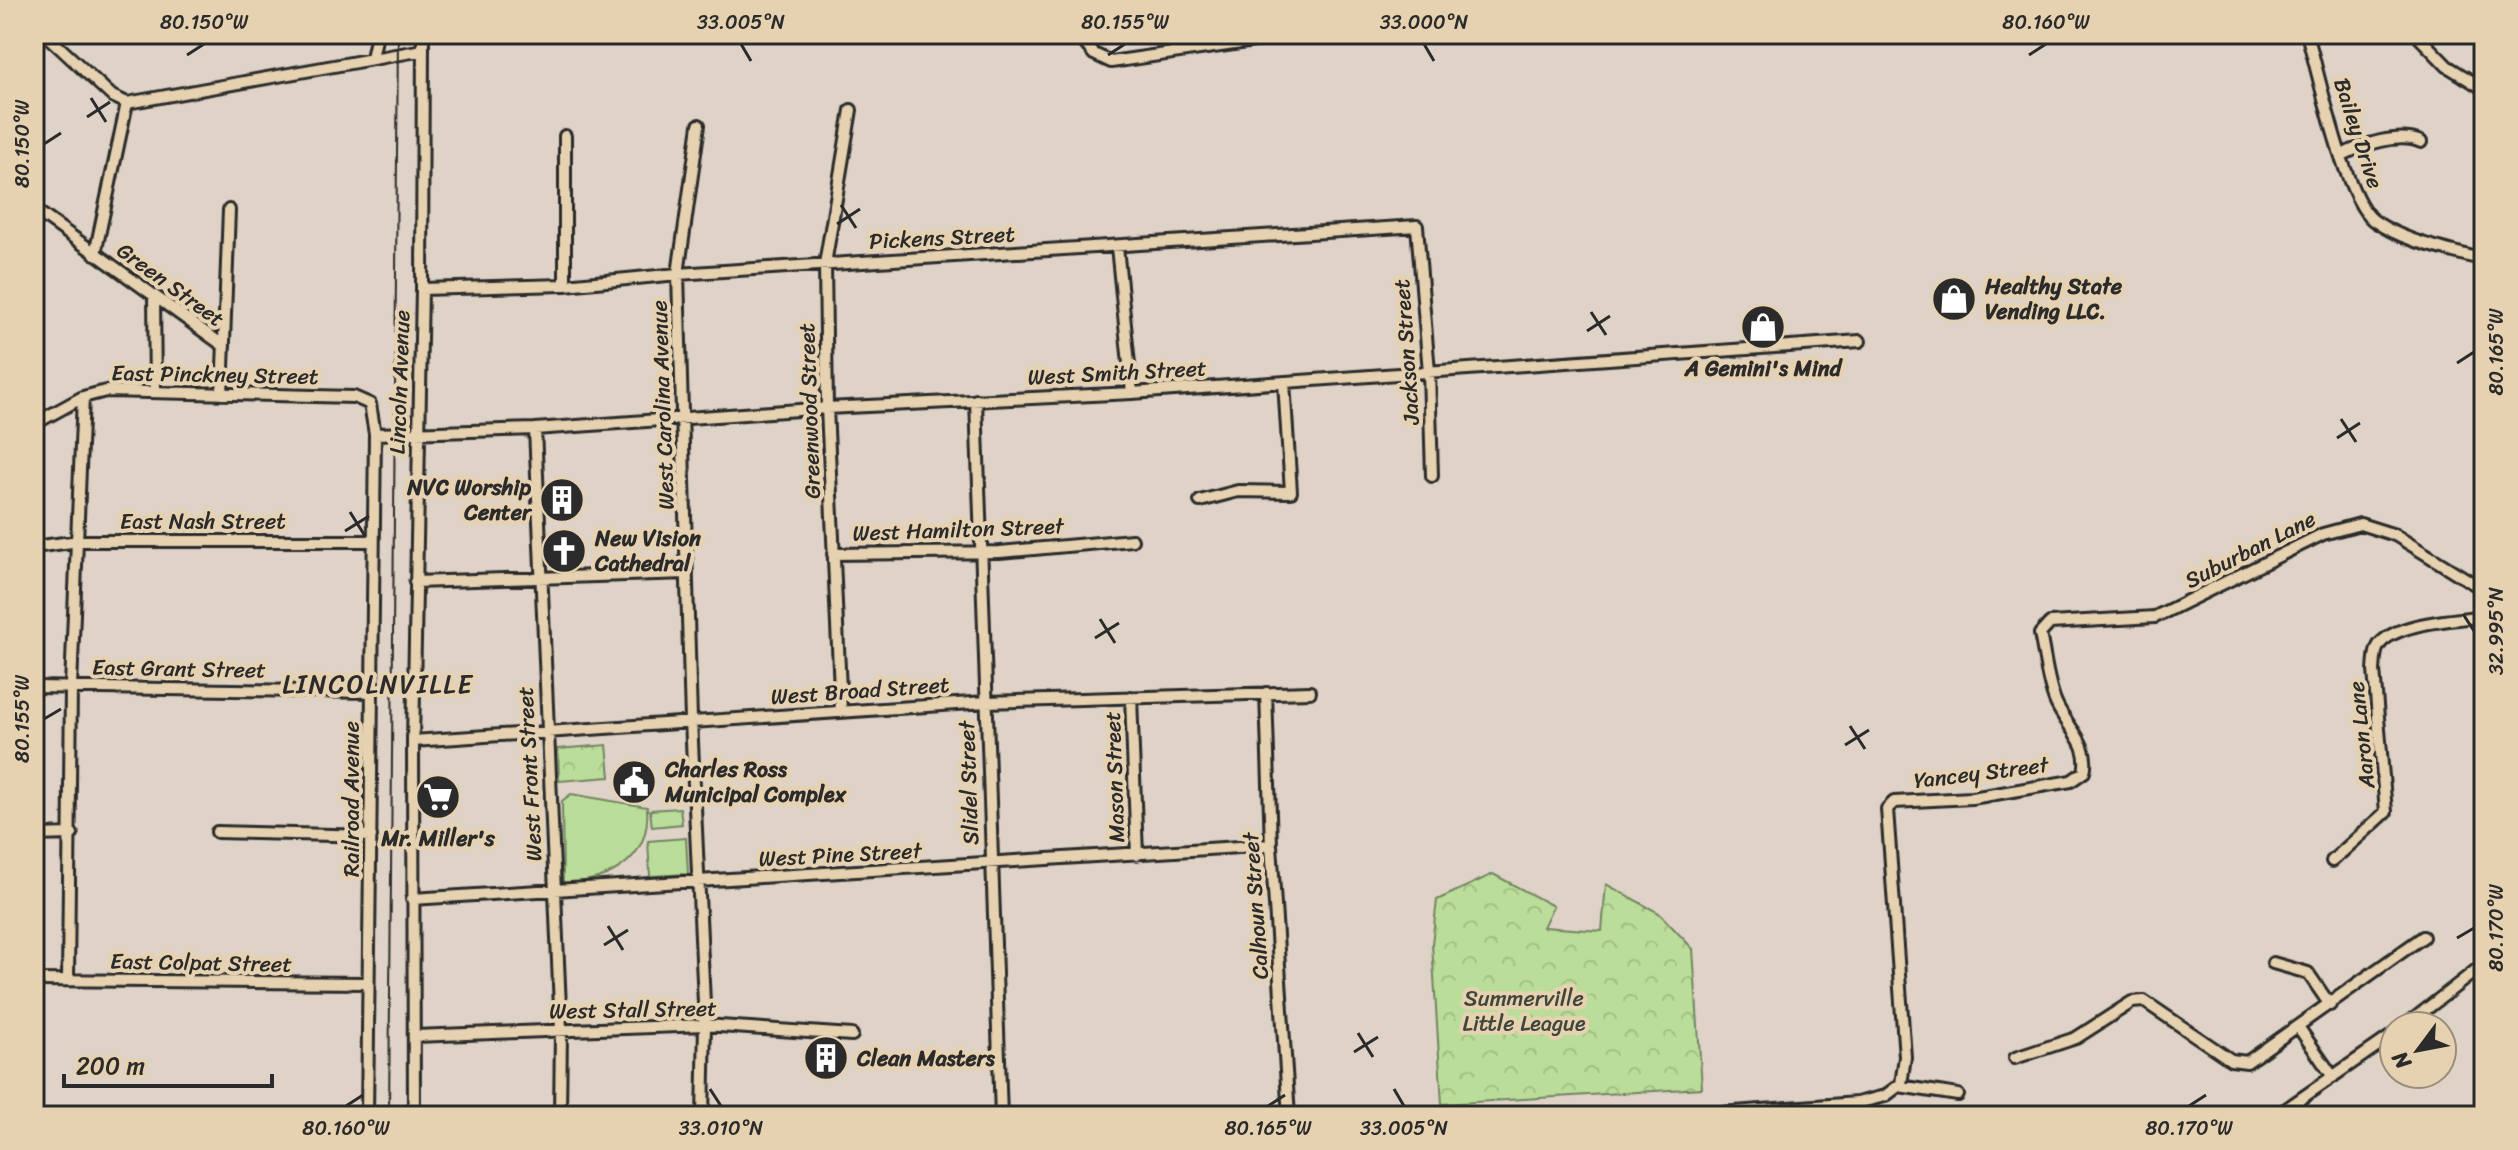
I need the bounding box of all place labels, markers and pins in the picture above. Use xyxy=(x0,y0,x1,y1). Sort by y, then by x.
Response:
place label: Healthy State Vending LLC. xyxy=(1984,267,2123,331)
shop icon: Healthy State Vending LLC. xyxy=(1930,275,1978,323)
shop icon: A Gemini's Mind xyxy=(1739,303,1787,351)
place label: A Gemini's Mind xyxy=(1684,349,1844,388)
place label: NVC Worship Center xyxy=(406,468,533,532)
building icon: NVC Worship Center xyxy=(538,476,586,524)
place label: New Vision Cathedral xyxy=(594,519,701,583)
church icon: New Vision Cathedral xyxy=(540,527,588,575)
place label: Charles Ross Municipal Complex xyxy=(664,750,847,814)
public building icon: Charles Ross Municipal Complex xyxy=(610,758,658,806)
supermarket icon: Mr. Miller's xyxy=(414,773,462,821)
place label: Mr. Miller's xyxy=(380,819,496,858)
building icon: Clean Masters xyxy=(802,1034,850,1082)
place label: Clean Masters xyxy=(856,1039,996,1078)

